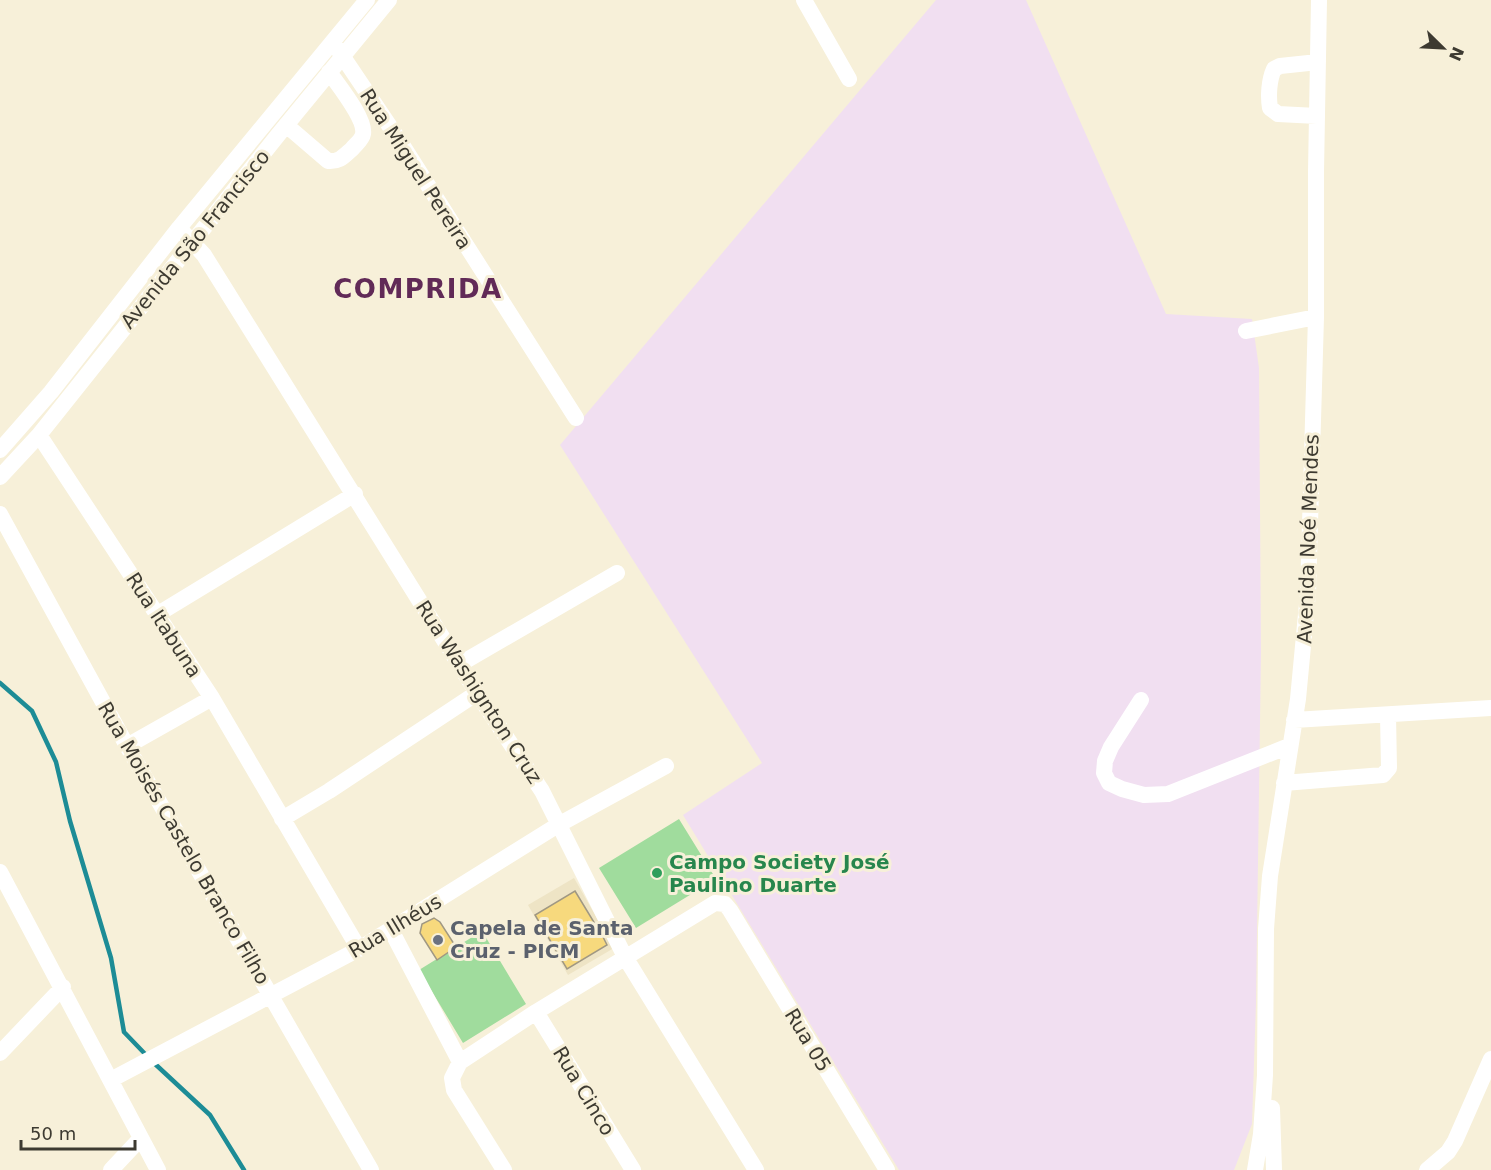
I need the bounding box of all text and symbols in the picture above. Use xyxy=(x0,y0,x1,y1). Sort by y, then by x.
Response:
north arrow xyxy=(1413,18,1473,78)
text: N xyxy=(1445,44,1468,64)
street label: Rua Miguel Pereira xyxy=(355,84,477,254)
street label: Avenida São Francisco xyxy=(115,145,275,333)
district label: COMPRIDA xyxy=(333,274,503,304)
street label: Avenida Noé Mendes xyxy=(1292,434,1324,644)
street label: Rua Itabuna xyxy=(121,568,207,682)
street label: Rua Washignton Cruz xyxy=(411,596,547,788)
street label: Rua Moisés Castelo Branco Filho xyxy=(93,697,275,989)
place label: Campo Society José Paulino Duarte xyxy=(669,850,890,897)
marker: Campo Society José Paulino Duarte xyxy=(650,866,664,880)
street label: Rua Ilhéus xyxy=(344,889,446,963)
place label: Capela de Santa Cruz - PICM xyxy=(450,916,633,963)
marker: Capela de Santa Cruz - PICM xyxy=(431,933,445,947)
street label: Rua 05 xyxy=(780,1004,836,1076)
street label: Rua Cinco xyxy=(548,1042,620,1140)
scale bar xyxy=(21,1113,135,1151)
text: 50 m xyxy=(30,1123,76,1144)

